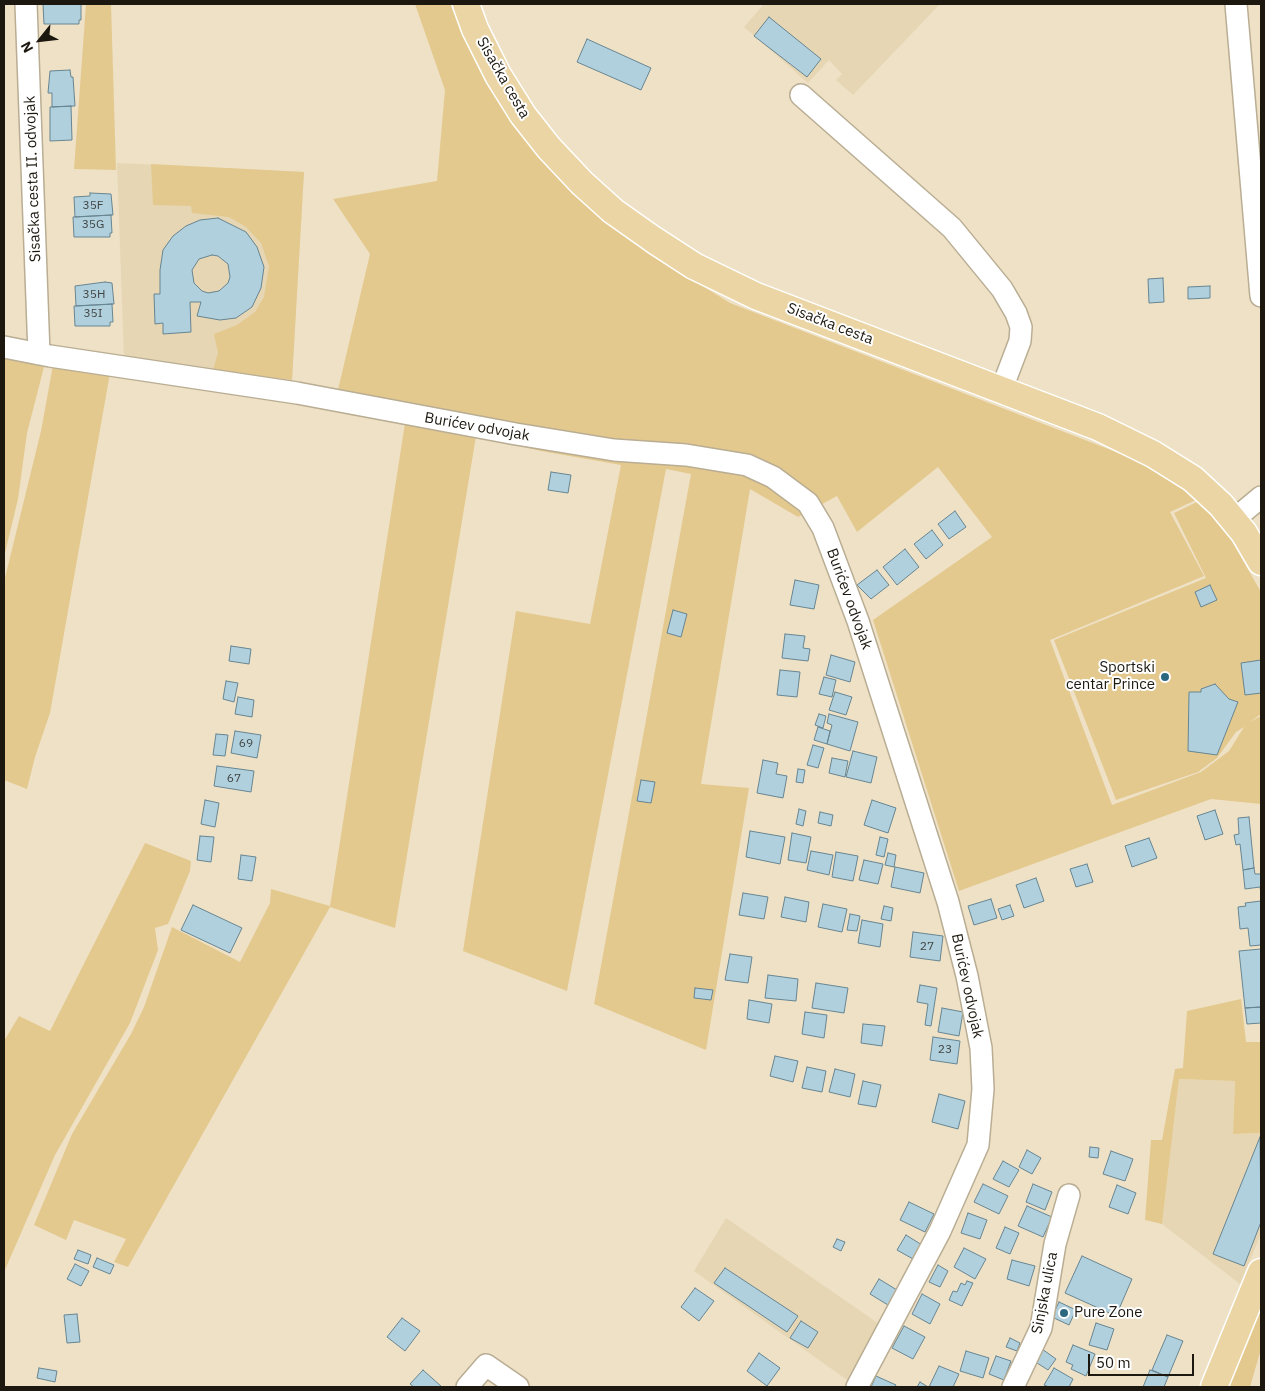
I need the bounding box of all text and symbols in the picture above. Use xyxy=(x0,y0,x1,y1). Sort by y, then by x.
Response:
north arrow xyxy=(15,15,65,65)
street label: Sisačka cesta xyxy=(472,34,534,122)
text: N xyxy=(17,38,37,56)
street label: Sisačka cesta II. odvojak xyxy=(21,96,45,262)
house number: 35F xyxy=(82,199,104,213)
house number: 35G xyxy=(82,218,104,232)
house number: 35H xyxy=(83,288,105,302)
street label: Sisačka cesta xyxy=(784,299,876,349)
house number: 35I xyxy=(83,307,103,321)
street label: Burićev odvojak xyxy=(423,409,531,445)
street label: Burićev odvojak xyxy=(822,546,876,652)
place label: Sportski centar Prince xyxy=(1066,659,1155,694)
marker: Sportski centar Prince xyxy=(1159,671,1171,683)
house number: 69 xyxy=(239,737,253,751)
house number: 67 xyxy=(227,772,241,786)
street label: Burićev odvojak xyxy=(947,932,987,1040)
house number: 27 xyxy=(920,940,934,954)
house number: 23 xyxy=(938,1043,952,1057)
street label: Sinjska ulica xyxy=(1028,1250,1062,1336)
place label: Pure Zone xyxy=(1074,1304,1143,1322)
marker: Pure Zone xyxy=(1058,1307,1070,1319)
scale bar xyxy=(1090,1344,1196,1376)
text: 50 m xyxy=(1096,1353,1131,1372)

